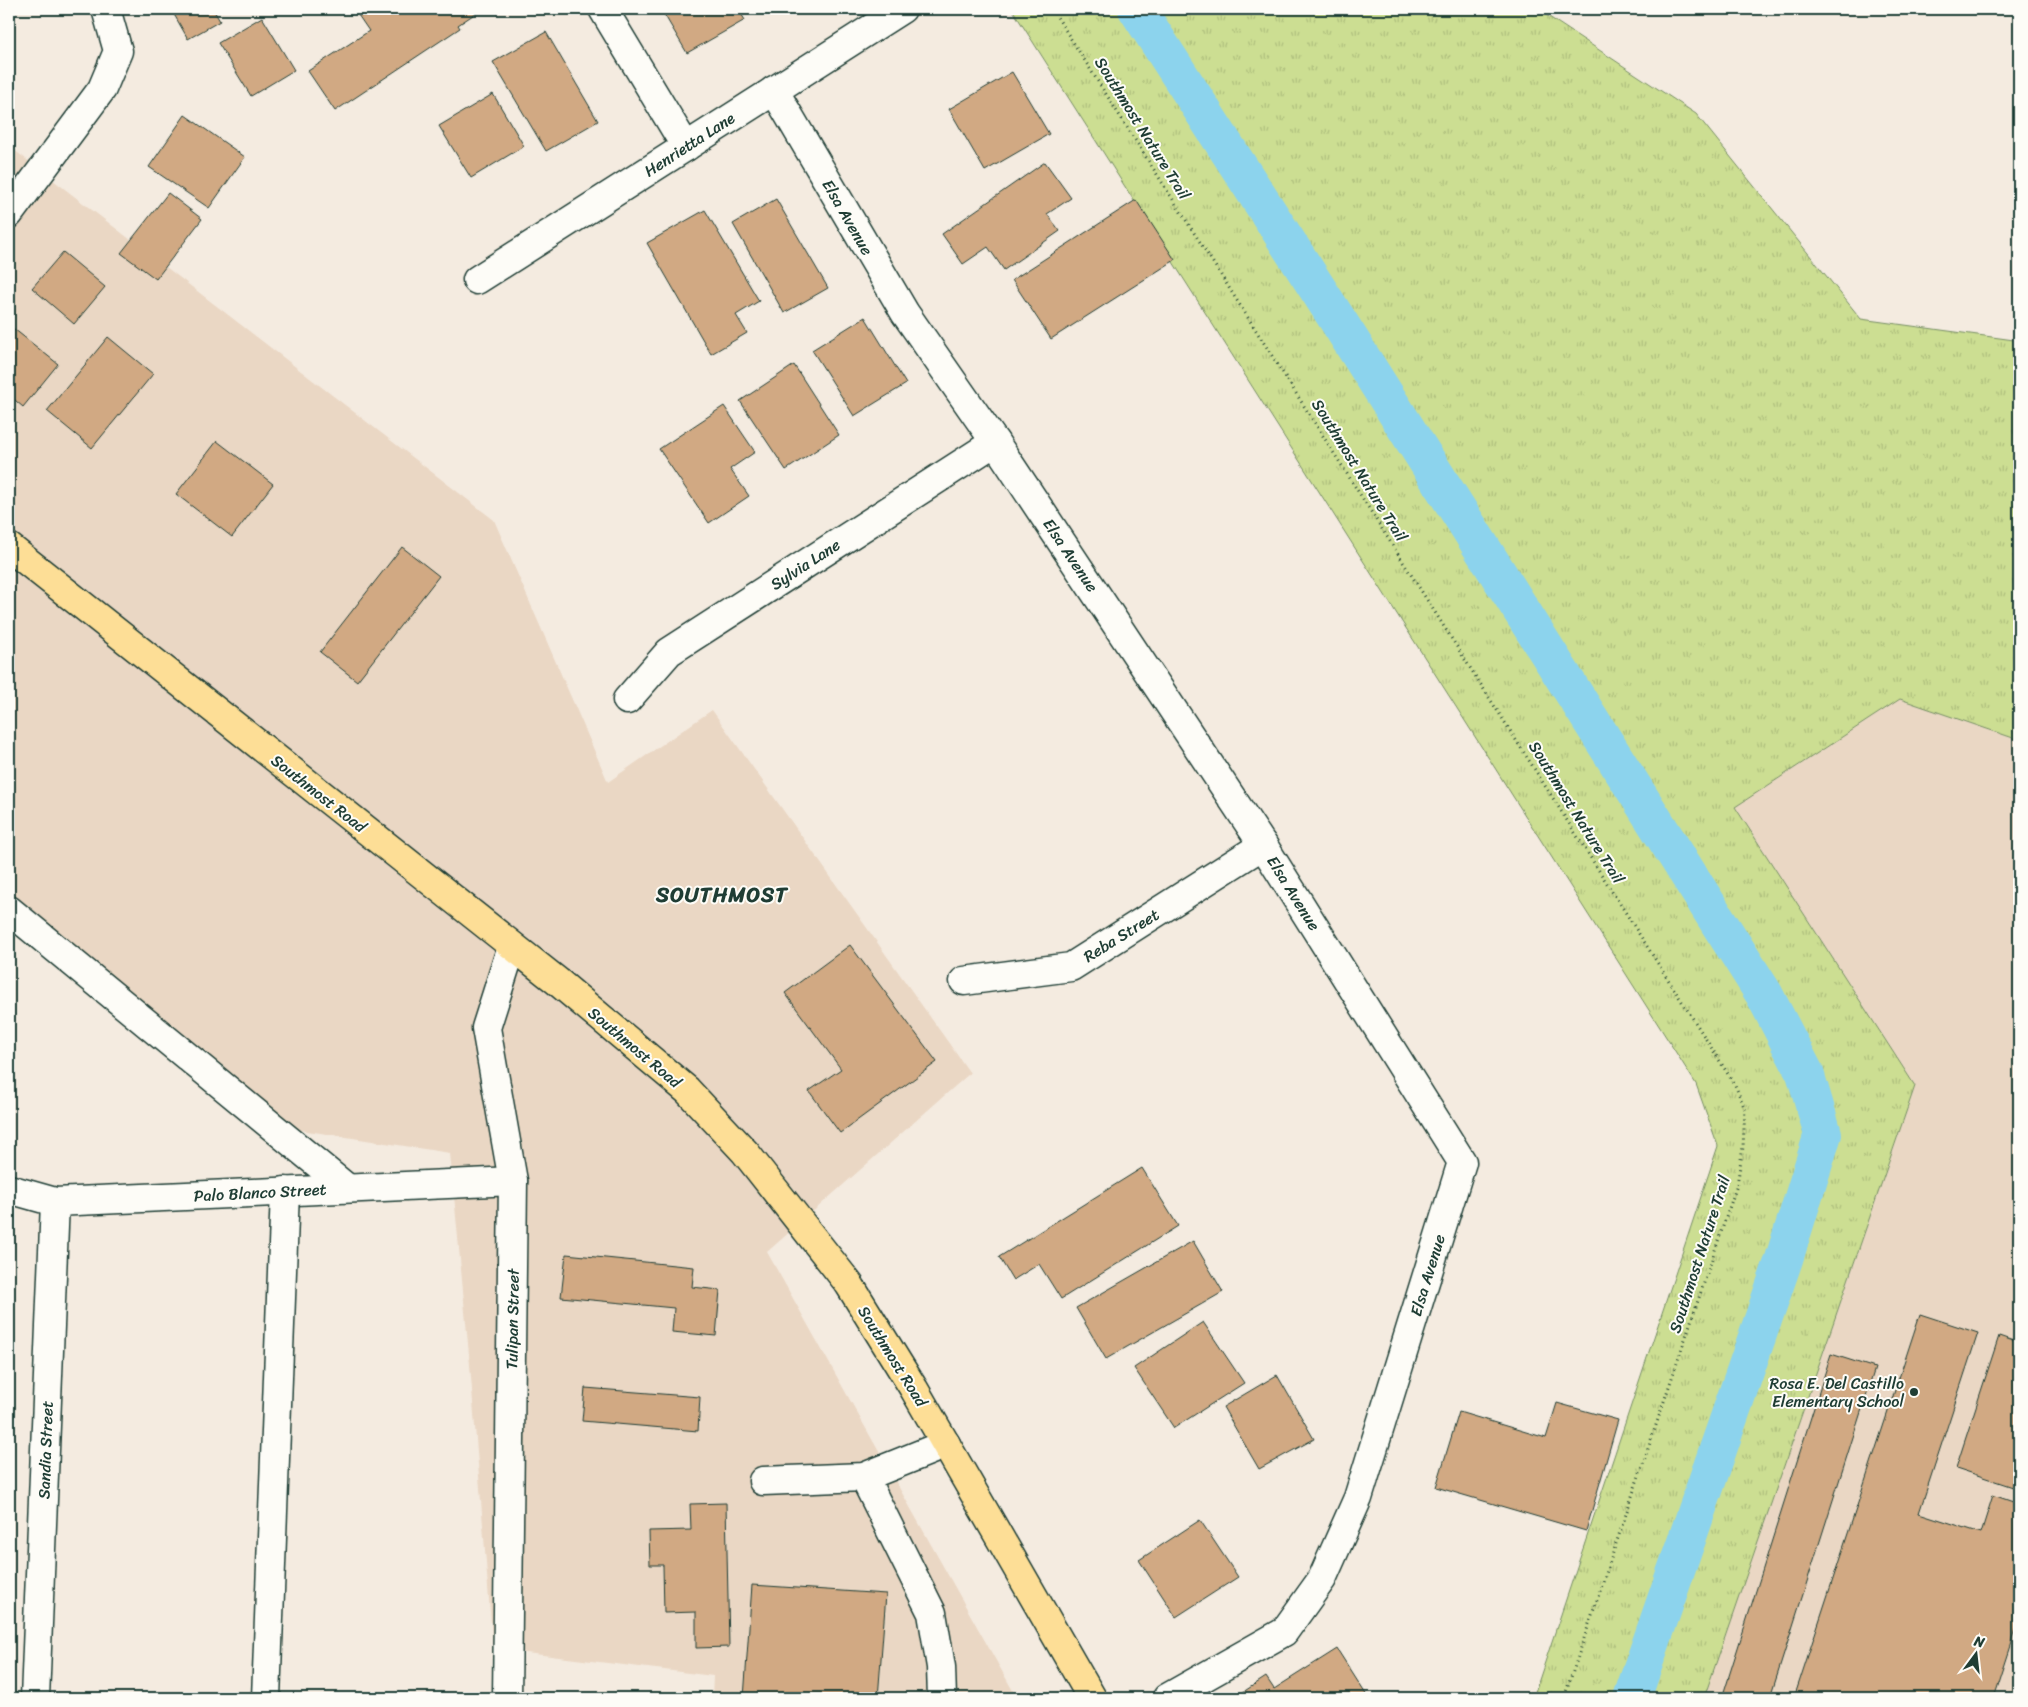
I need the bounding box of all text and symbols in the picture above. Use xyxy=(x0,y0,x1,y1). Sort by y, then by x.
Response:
street label: Southmost Nature Trail xyxy=(1087,51,1199,206)
street label: Henrietta Lane xyxy=(638,104,741,185)
street label: Elsa Avenue xyxy=(814,173,881,261)
street label: Southmost Nature Trail xyxy=(1304,393,1416,548)
street label: Elsa Avenue xyxy=(1035,512,1106,598)
street label: Sylvia Lane xyxy=(764,531,846,598)
street label: Southmost Nature Trail xyxy=(1521,735,1633,890)
street label: Southmost Road xyxy=(264,747,374,841)
street label: Elsa Avenue xyxy=(1259,850,1328,937)
district label: SOUTHMOST xyxy=(655,876,789,914)
street label: Reba Street xyxy=(1077,900,1165,970)
street label: Southmost Road xyxy=(581,999,689,1097)
street label: Southmost Nature Trail xyxy=(1660,1171,1739,1337)
street label: Palo Blanco Street xyxy=(193,1175,327,1210)
street label: Elsa Avenue xyxy=(1401,1231,1454,1320)
street label: Tulipan Street xyxy=(497,1268,528,1370)
street label: Southmost Road xyxy=(850,1300,936,1414)
place label: Rosa E. Del Castillo Elementary School xyxy=(1769,1369,1904,1416)
marker: Rosa E. Del Castillo Elementary School xyxy=(1908,1386,1920,1398)
street label: Sandia Street xyxy=(29,1400,62,1500)
text: N xyxy=(1970,1628,1987,1655)
north arrow xyxy=(1950,1630,2000,1680)

